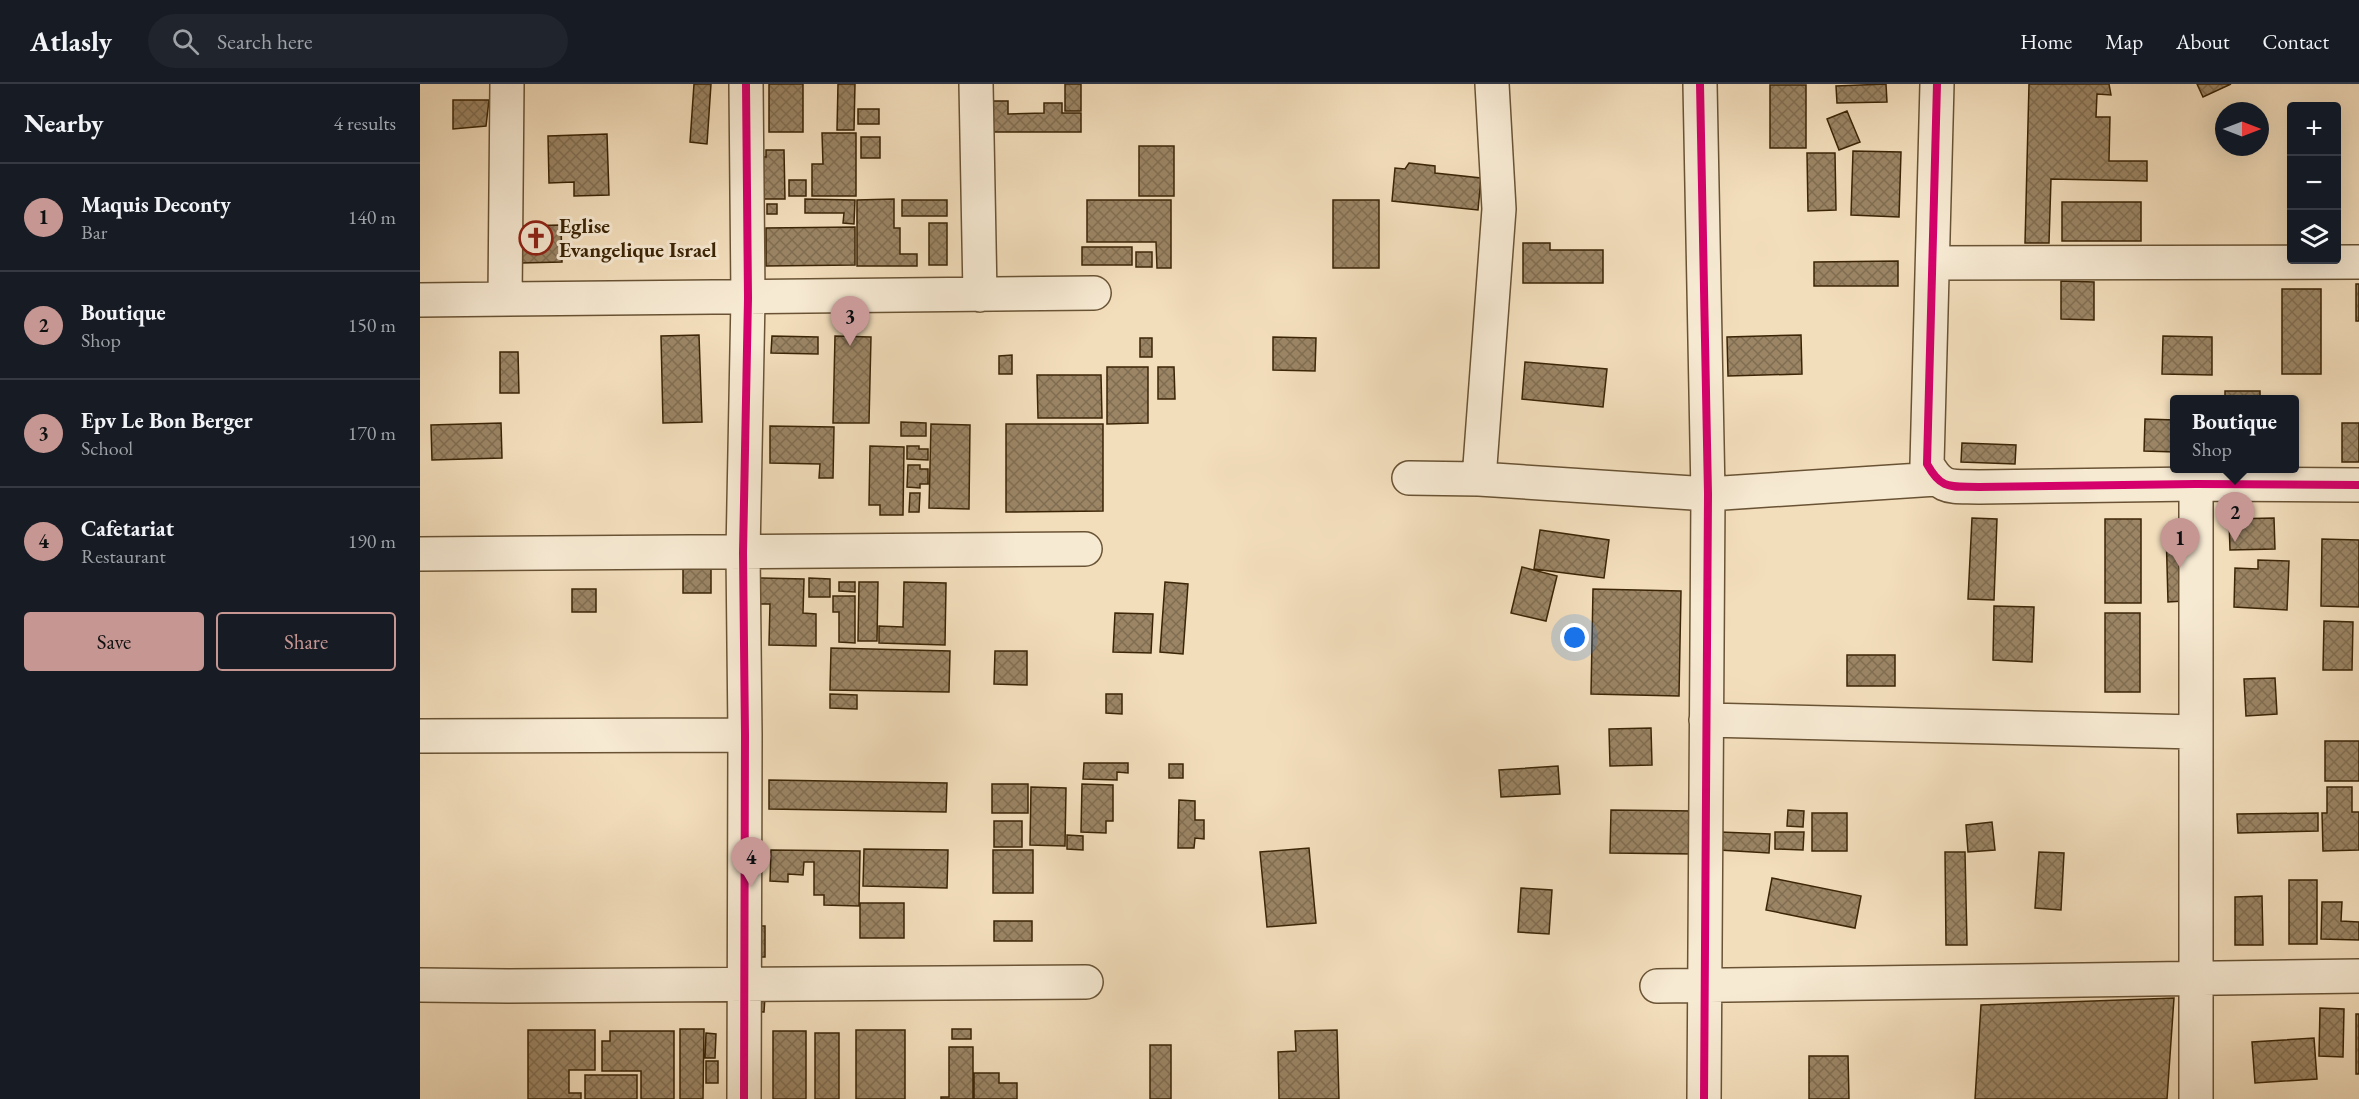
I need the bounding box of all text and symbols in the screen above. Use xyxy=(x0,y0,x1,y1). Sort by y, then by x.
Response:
search box xyxy=(148,14,568,68)
text: Atlasly xyxy=(30,23,112,59)
icon: search xyxy=(169,25,202,58)
text: Search here xyxy=(217,27,313,56)
text: Home xyxy=(2020,28,2072,55)
text: Map xyxy=(2105,28,2143,55)
text: About xyxy=(2176,28,2229,55)
text: Contact xyxy=(2262,28,2329,55)
north arrow xyxy=(2215,102,2269,156)
map controls xyxy=(2287,102,2341,264)
button: + xyxy=(2287,102,2341,156)
text: Nearby xyxy=(24,106,104,140)
text: 4 results xyxy=(333,110,396,136)
button: − xyxy=(2287,156,2341,210)
text: Maquis Deconty xyxy=(81,190,231,219)
text: 1 xyxy=(38,204,49,230)
text: 140 m xyxy=(348,204,396,230)
button: layers xyxy=(2287,210,2341,264)
place label: Eglise Evangelique Israel xyxy=(559,212,717,263)
text: Bar xyxy=(81,219,107,245)
church icon: Eglise Evangelique Israel xyxy=(518,220,554,256)
pin: 3 xyxy=(830,296,870,346)
text: Boutique xyxy=(81,298,166,327)
text: 2 xyxy=(38,312,49,338)
text: 150 m xyxy=(348,312,396,338)
text: Shop xyxy=(81,327,121,353)
popup xyxy=(2170,395,2299,473)
text: Epv Le Bon Berger xyxy=(81,406,253,435)
text: Boutique xyxy=(2192,407,2277,436)
text: 3 xyxy=(38,420,49,446)
text: 170 m xyxy=(348,420,396,446)
text: School xyxy=(81,435,133,461)
text: Shop xyxy=(2192,436,2232,462)
pin: 2 xyxy=(2216,492,2254,542)
text: Cafetariat xyxy=(81,514,174,543)
pin: 1 xyxy=(2160,518,2200,568)
text: 4 xyxy=(38,528,49,554)
text: 190 m xyxy=(348,528,396,554)
text: Restaurant xyxy=(81,543,166,569)
button: Save xyxy=(24,612,204,671)
button: Share xyxy=(216,612,396,671)
your location xyxy=(1560,623,1589,652)
pin: 4 xyxy=(732,838,770,887)

